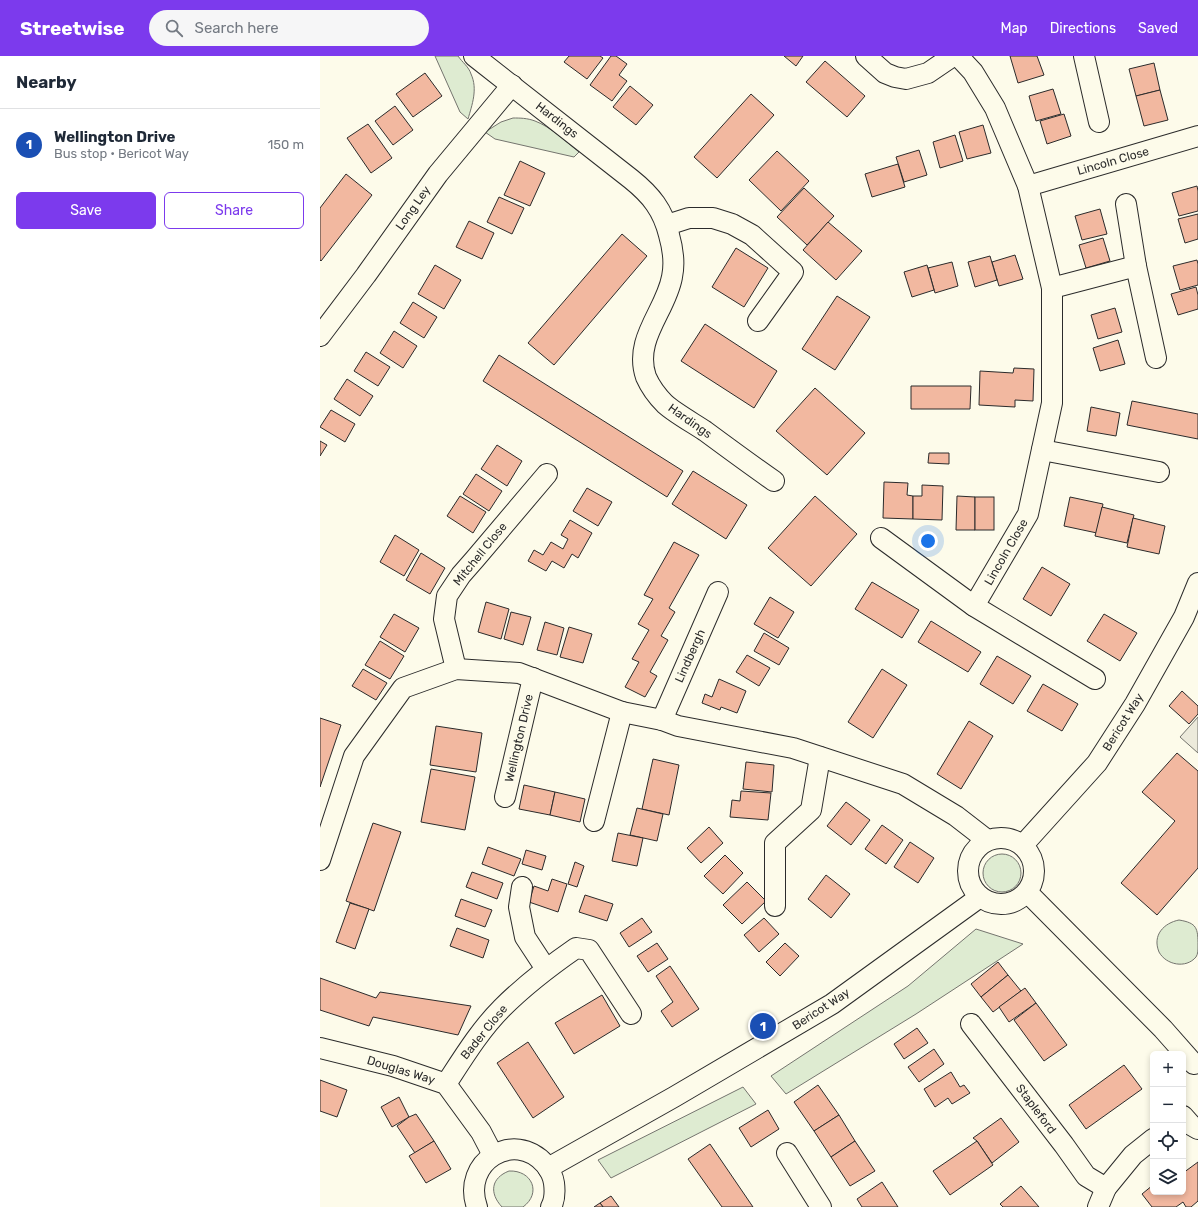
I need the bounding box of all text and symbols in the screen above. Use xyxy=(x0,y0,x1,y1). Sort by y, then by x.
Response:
search box xyxy=(149,10,429,46)
text: Streetwise xyxy=(20,17,125,40)
icon: search xyxy=(163,17,185,39)
text: Search here xyxy=(195,19,279,37)
text: Map xyxy=(1001,20,1028,37)
text: Directions xyxy=(1050,20,1116,37)
text: Saved xyxy=(1138,20,1178,37)
text: Nearby xyxy=(16,72,77,92)
street label: Hardings xyxy=(533,99,581,141)
text: Wellington Drive xyxy=(54,128,176,146)
text: 1 xyxy=(26,137,32,152)
text: 150 m xyxy=(268,137,304,152)
street label: Lincoln Close xyxy=(1075,144,1151,178)
text: Bus stop · Bericot Way xyxy=(54,146,189,161)
street label: Long Ley xyxy=(393,183,433,233)
button: Save xyxy=(16,192,156,229)
button: Share xyxy=(164,192,304,229)
street label: Hardings xyxy=(665,401,715,441)
street label: Lincoln Close xyxy=(981,516,1031,588)
street label: Mitchell Close xyxy=(450,519,510,588)
your location xyxy=(918,531,938,551)
street label: Lindbergh xyxy=(672,627,708,685)
street label: Bericot Way xyxy=(1100,690,1146,754)
street label: Wellington Drive xyxy=(502,692,536,783)
street label: Bericot Way xyxy=(790,985,853,1033)
street label: Bader Close xyxy=(458,1002,510,1062)
pin: 1 xyxy=(750,1011,776,1041)
map controls xyxy=(1150,1051,1186,1195)
button: + xyxy=(1150,1051,1186,1087)
street label: Douglas Way xyxy=(365,1053,437,1087)
street label: Stapleford xyxy=(1013,1081,1059,1137)
button: − xyxy=(1150,1087,1186,1123)
button: locate xyxy=(1150,1123,1186,1159)
button: layers xyxy=(1150,1159,1186,1195)

